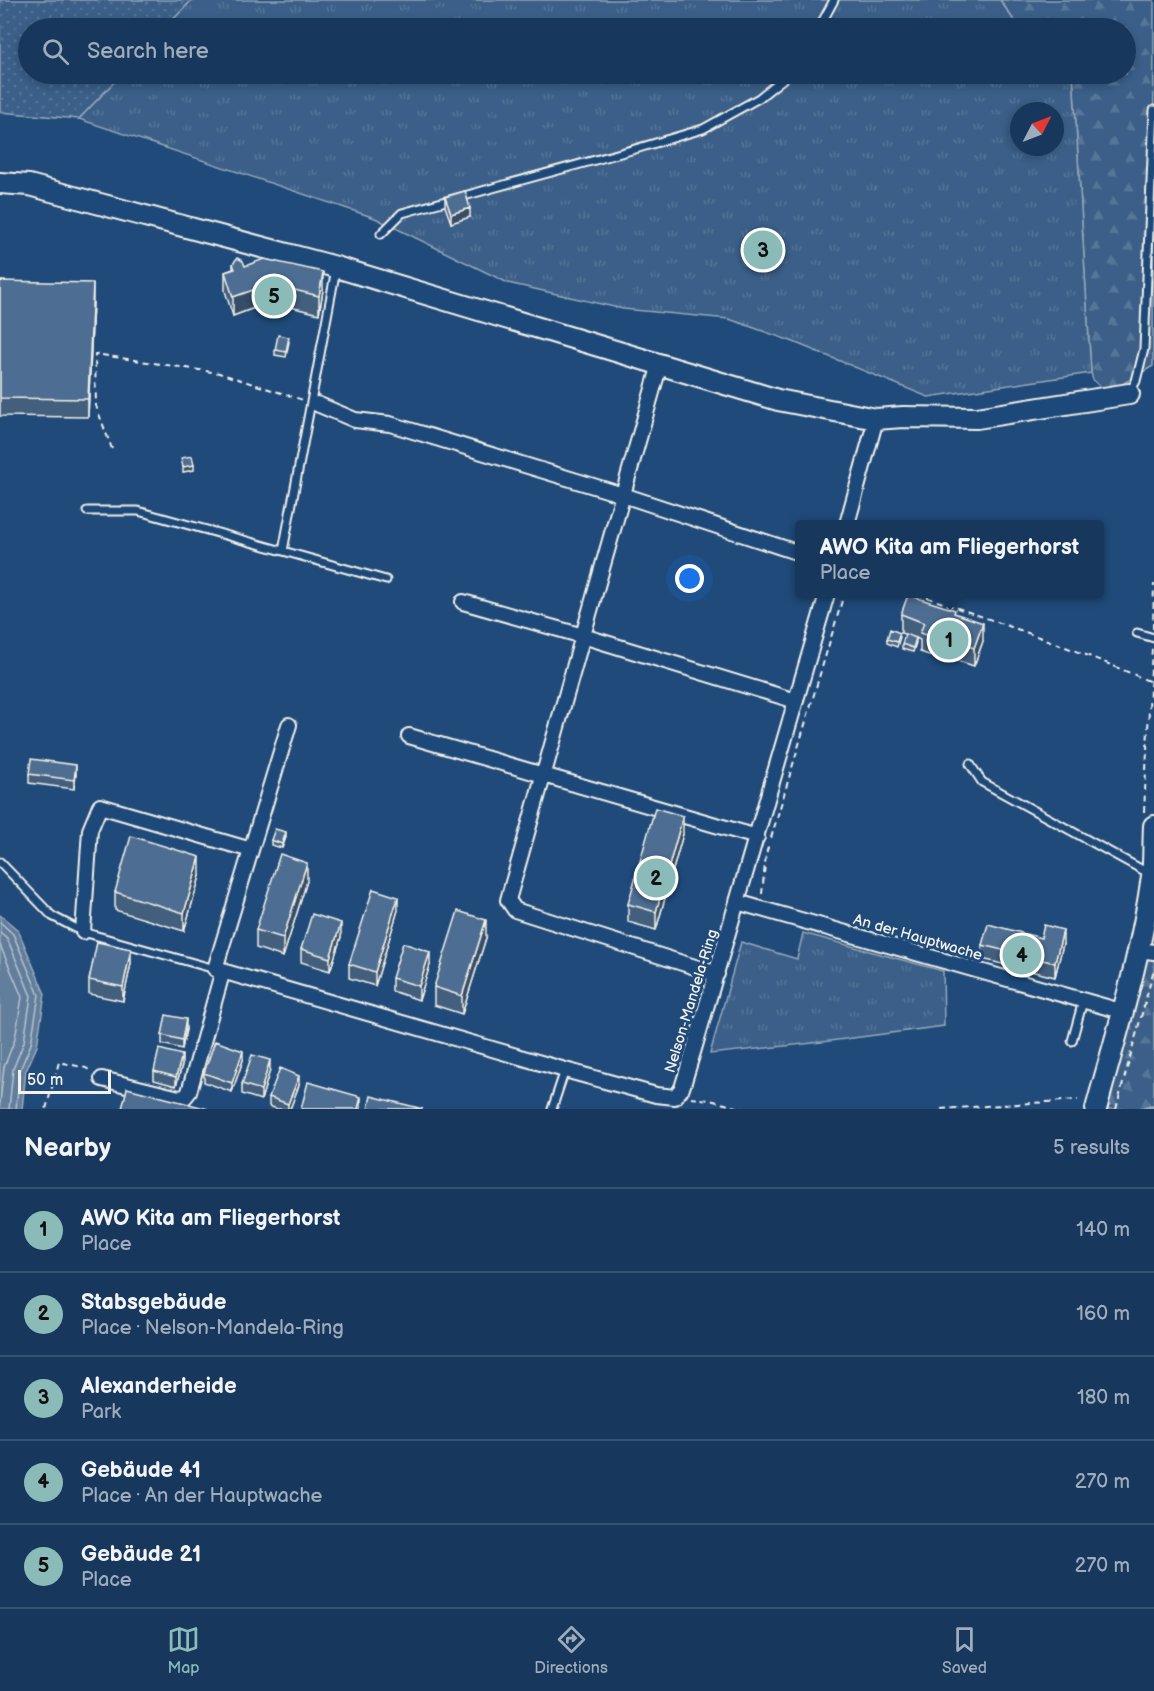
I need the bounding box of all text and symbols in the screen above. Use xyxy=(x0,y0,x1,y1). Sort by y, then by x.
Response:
search box xyxy=(18,18,1136,84)
icon: search xyxy=(39,35,72,68)
text: Search here xyxy=(87,38,209,65)
north arrow xyxy=(1010,102,1064,156)
pin: 3 xyxy=(744,228,783,272)
pin: 5 xyxy=(254,274,294,318)
popup xyxy=(795,520,1104,598)
text: AWO Kita am Fliegerhorst xyxy=(820,534,1079,561)
text: Place xyxy=(820,561,870,585)
your location xyxy=(675,564,704,593)
pin: 1 xyxy=(930,618,968,662)
pin: 2 xyxy=(636,856,676,900)
street label: An der Hauptwache xyxy=(851,910,985,965)
street label: Nelson-Mandela-Ring xyxy=(661,927,722,1075)
pin: 4 xyxy=(1002,932,1042,978)
scale bar xyxy=(18,1067,111,1094)
text: 50 m xyxy=(27,1071,63,1090)
text: Nearby xyxy=(24,1133,111,1164)
text: 5 results xyxy=(1053,1136,1130,1160)
text: AWO Kita am Fliegerhorst xyxy=(81,1205,340,1232)
text: 1 xyxy=(39,1218,48,1242)
text: 140 m xyxy=(1076,1218,1130,1242)
text: Place xyxy=(81,1232,132,1256)
text: Stabsgebäude xyxy=(81,1289,226,1316)
text: 2 xyxy=(38,1302,49,1326)
text: 160 m xyxy=(1076,1302,1130,1326)
text: Place · Nelson-Mandela-Ring xyxy=(81,1316,344,1340)
text: Alexanderheide xyxy=(81,1373,237,1400)
text: 3 xyxy=(38,1386,49,1410)
text: 180 m xyxy=(1077,1386,1130,1410)
text: Park xyxy=(81,1400,121,1424)
text: Gebäude 41 xyxy=(81,1457,201,1484)
text: 4 xyxy=(38,1470,49,1494)
text: 270 m xyxy=(1075,1470,1130,1494)
text: Place · An der Hauptwache xyxy=(81,1484,322,1508)
text: Gebäude 21 xyxy=(81,1541,201,1568)
text: 5 xyxy=(38,1554,49,1578)
text: 270 m xyxy=(1075,1554,1130,1578)
text: Place xyxy=(81,1568,132,1592)
tab: Map xyxy=(167,1623,200,1678)
tab: Directions xyxy=(534,1623,608,1678)
tab: Saved xyxy=(942,1623,987,1678)

